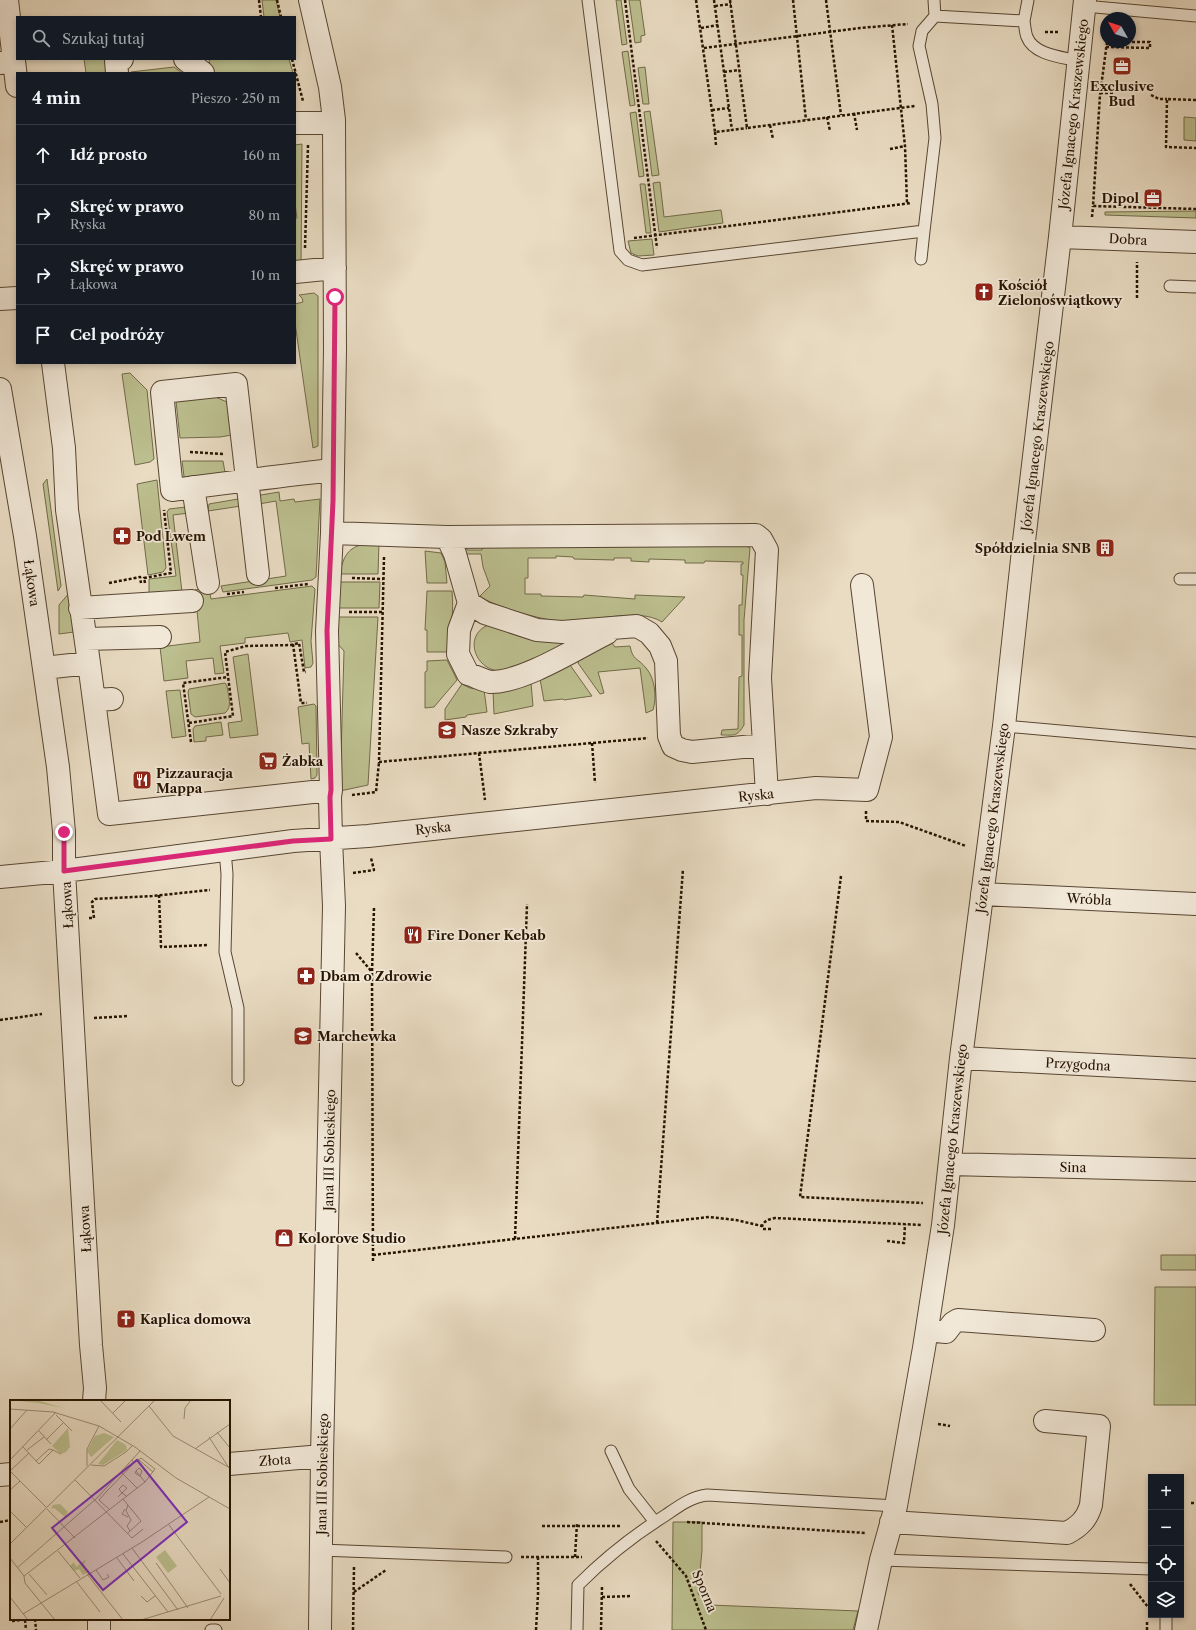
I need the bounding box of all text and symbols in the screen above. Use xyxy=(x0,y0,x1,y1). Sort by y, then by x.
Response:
north arrow xyxy=(1100,12,1136,48)
search box xyxy=(16,16,296,60)
street label: Józefa Ignacego Kraszewskiego xyxy=(1055,18,1091,212)
icon: search xyxy=(30,27,52,49)
text: Szukaj tutaj xyxy=(62,29,144,48)
office icon: Exclusive Bud xyxy=(1111,55,1133,77)
place label: Exclusive Bud xyxy=(1090,78,1154,109)
text: 4 min xyxy=(32,88,81,108)
text: Pieszo · 250 m xyxy=(191,90,280,106)
icon: ahead xyxy=(32,144,54,166)
text: Idź prosto xyxy=(70,145,147,164)
text: 160 m xyxy=(243,147,280,163)
office icon: Dipol xyxy=(1142,187,1164,209)
place label: Dipol xyxy=(1102,190,1139,206)
text: Skręć w prawo xyxy=(70,197,184,216)
icon: right xyxy=(32,204,54,226)
text: 80 m xyxy=(248,207,280,223)
text: Ryska xyxy=(70,216,106,232)
street label: Dobra xyxy=(1108,230,1148,248)
text: Skręć w prawo xyxy=(70,257,184,276)
icon: right xyxy=(32,264,54,286)
text: 10 m xyxy=(251,267,280,283)
text: Łąkowa xyxy=(70,276,117,292)
place label: Kościół Zielonoświątkowy xyxy=(998,277,1123,308)
church icon: Kościół Zielonoświątkowy xyxy=(973,281,995,303)
route start xyxy=(326,288,344,306)
icon: arrive xyxy=(32,324,54,346)
text: Cel podróży xyxy=(70,325,164,344)
street label: Józefa Ignacego Kraszewskiego xyxy=(1017,340,1057,534)
pharmacy icon: Pod Lwem xyxy=(111,525,133,547)
place label: Pod Lwem xyxy=(136,528,206,544)
building icon: Spółdzielnia SNB xyxy=(1094,537,1116,559)
place label: Spółdzielnia SNB xyxy=(975,540,1091,556)
street label: Łąkowa xyxy=(21,558,43,608)
school or university icon: Nasze Szkraby xyxy=(436,719,458,741)
place label: Nasze Szkraby xyxy=(461,722,559,738)
street label: Józefa Ignacego Kraszewskiego xyxy=(972,722,1012,916)
supermarket icon: Żabka xyxy=(257,750,279,772)
place label: Żabka xyxy=(282,753,324,769)
place label: Pizzauracja Mappa xyxy=(156,765,234,796)
restaurant icon: Pizzauracja Mappa xyxy=(131,769,153,791)
street label: Ryska xyxy=(737,785,775,805)
street label: Ryska xyxy=(414,818,452,838)
route end xyxy=(55,823,73,841)
street label: Łąkowa xyxy=(58,881,76,929)
street label: Wróbla xyxy=(1065,890,1112,908)
restaurant icon: Fire Doner Kebab xyxy=(402,924,424,946)
place label: Fire Doner Kebab xyxy=(427,927,546,943)
pharmacy icon: Dbam o Zdrowie xyxy=(295,965,317,987)
place label: Dbam o Zdrowie xyxy=(320,968,432,984)
school or university icon: Marchewka xyxy=(292,1025,314,1047)
place label: Marchewka xyxy=(317,1028,397,1044)
street label: Józefa Ignacego Kraszewskiego xyxy=(934,1043,970,1237)
street label: Przygodna xyxy=(1045,1054,1111,1074)
street label: Jana III Sobieskiego xyxy=(320,1089,338,1213)
street label: Sina xyxy=(1059,1159,1087,1175)
street label: Łąkowa xyxy=(76,1205,94,1253)
shop icon: Kolorove Studio xyxy=(273,1227,295,1249)
place label: Kolorove Studio xyxy=(298,1230,406,1246)
church icon: Kaplica domowa xyxy=(115,1308,137,1330)
place label: Kaplica domowa xyxy=(140,1311,252,1327)
inset map xyxy=(10,1400,230,1620)
street label: Jana III Sobieskiego xyxy=(313,1413,331,1537)
street label: Złota xyxy=(258,1451,292,1469)
map controls xyxy=(1148,1474,1184,1618)
button: + xyxy=(1148,1474,1184,1510)
button: − xyxy=(1148,1510,1184,1546)
button: locate xyxy=(1148,1546,1184,1582)
street label: Sporna xyxy=(689,1568,721,1615)
button: layers xyxy=(1148,1582,1184,1618)

